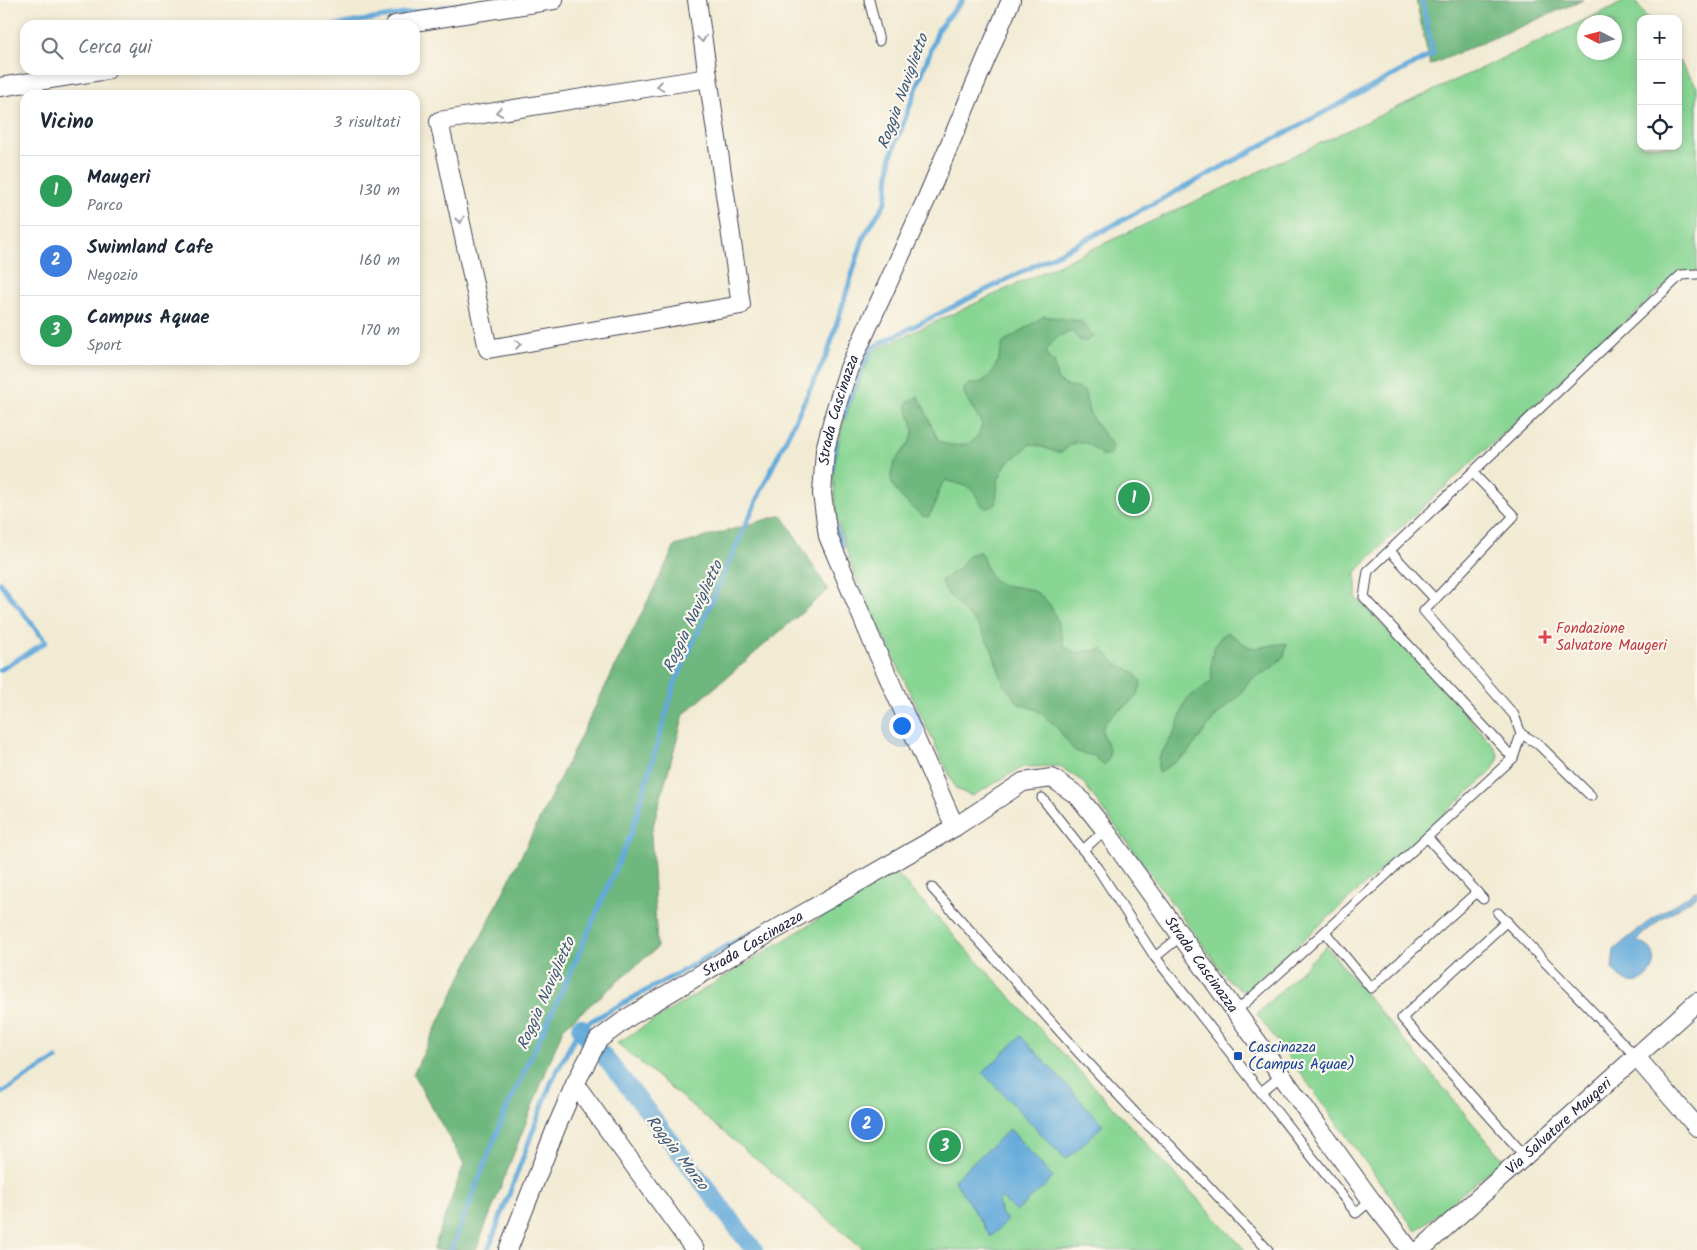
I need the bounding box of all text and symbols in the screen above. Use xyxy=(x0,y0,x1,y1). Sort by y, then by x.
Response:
north arrow xyxy=(1577,15,1622,60)
map controls xyxy=(1637,15,1682,150)
button: + xyxy=(1637,15,1682,60)
search box xyxy=(20,20,420,75)
water label: Roggia Naviglietto xyxy=(871,29,936,152)
text: Cerca qui xyxy=(78,33,152,63)
icon: search xyxy=(38,34,66,62)
one-way arrow xyxy=(697,35,707,43)
button: − xyxy=(1637,60,1682,105)
one-way arrow xyxy=(655,80,664,90)
button: locate xyxy=(1637,105,1682,150)
text: Vicino xyxy=(40,106,94,139)
one-way arrow xyxy=(495,106,504,116)
text: 3 risultati xyxy=(333,110,400,135)
text: Maugeri xyxy=(87,163,151,193)
text: 1 xyxy=(54,178,58,203)
text: 130 m xyxy=(359,178,400,203)
text: Parco xyxy=(87,193,123,218)
one-way arrow xyxy=(454,216,465,225)
text: Swimland Cafe xyxy=(87,233,213,263)
text: 2 xyxy=(51,248,61,273)
text: 160 m xyxy=(359,248,400,273)
text: Negozio xyxy=(87,263,138,288)
text: Campus Aquae xyxy=(87,303,210,333)
text: 3 xyxy=(52,318,60,343)
text: 170 m xyxy=(360,318,400,343)
text: Sport xyxy=(87,333,122,358)
one-way arrow xyxy=(514,339,523,349)
street label: Strada Cascinazza xyxy=(813,351,867,466)
pin: 1 xyxy=(1118,479,1150,517)
water label: Roggia Naviglietto xyxy=(657,555,731,677)
place label: Fondazione Salvatore Maugeri xyxy=(1556,617,1668,658)
marker: Fondazione Salvatore Maugeri xyxy=(1538,630,1552,644)
your location xyxy=(889,713,915,739)
street label: Strada Cascinazza xyxy=(698,905,808,984)
street label: Strada Cascinazza xyxy=(1158,912,1244,1018)
water label: Roggia Naviglietto xyxy=(510,932,583,1054)
place label: Cascinazza (Campus Aquae) xyxy=(1248,1036,1355,1077)
marker: Cascinazza (Campus Aquae) xyxy=(1232,1050,1244,1062)
street label: Via Salvatore Maugeri xyxy=(1501,1072,1619,1181)
pin: 2 xyxy=(851,1105,883,1143)
water label: Roggia Marzo xyxy=(639,1110,715,1197)
pin: 3 xyxy=(929,1127,961,1165)

